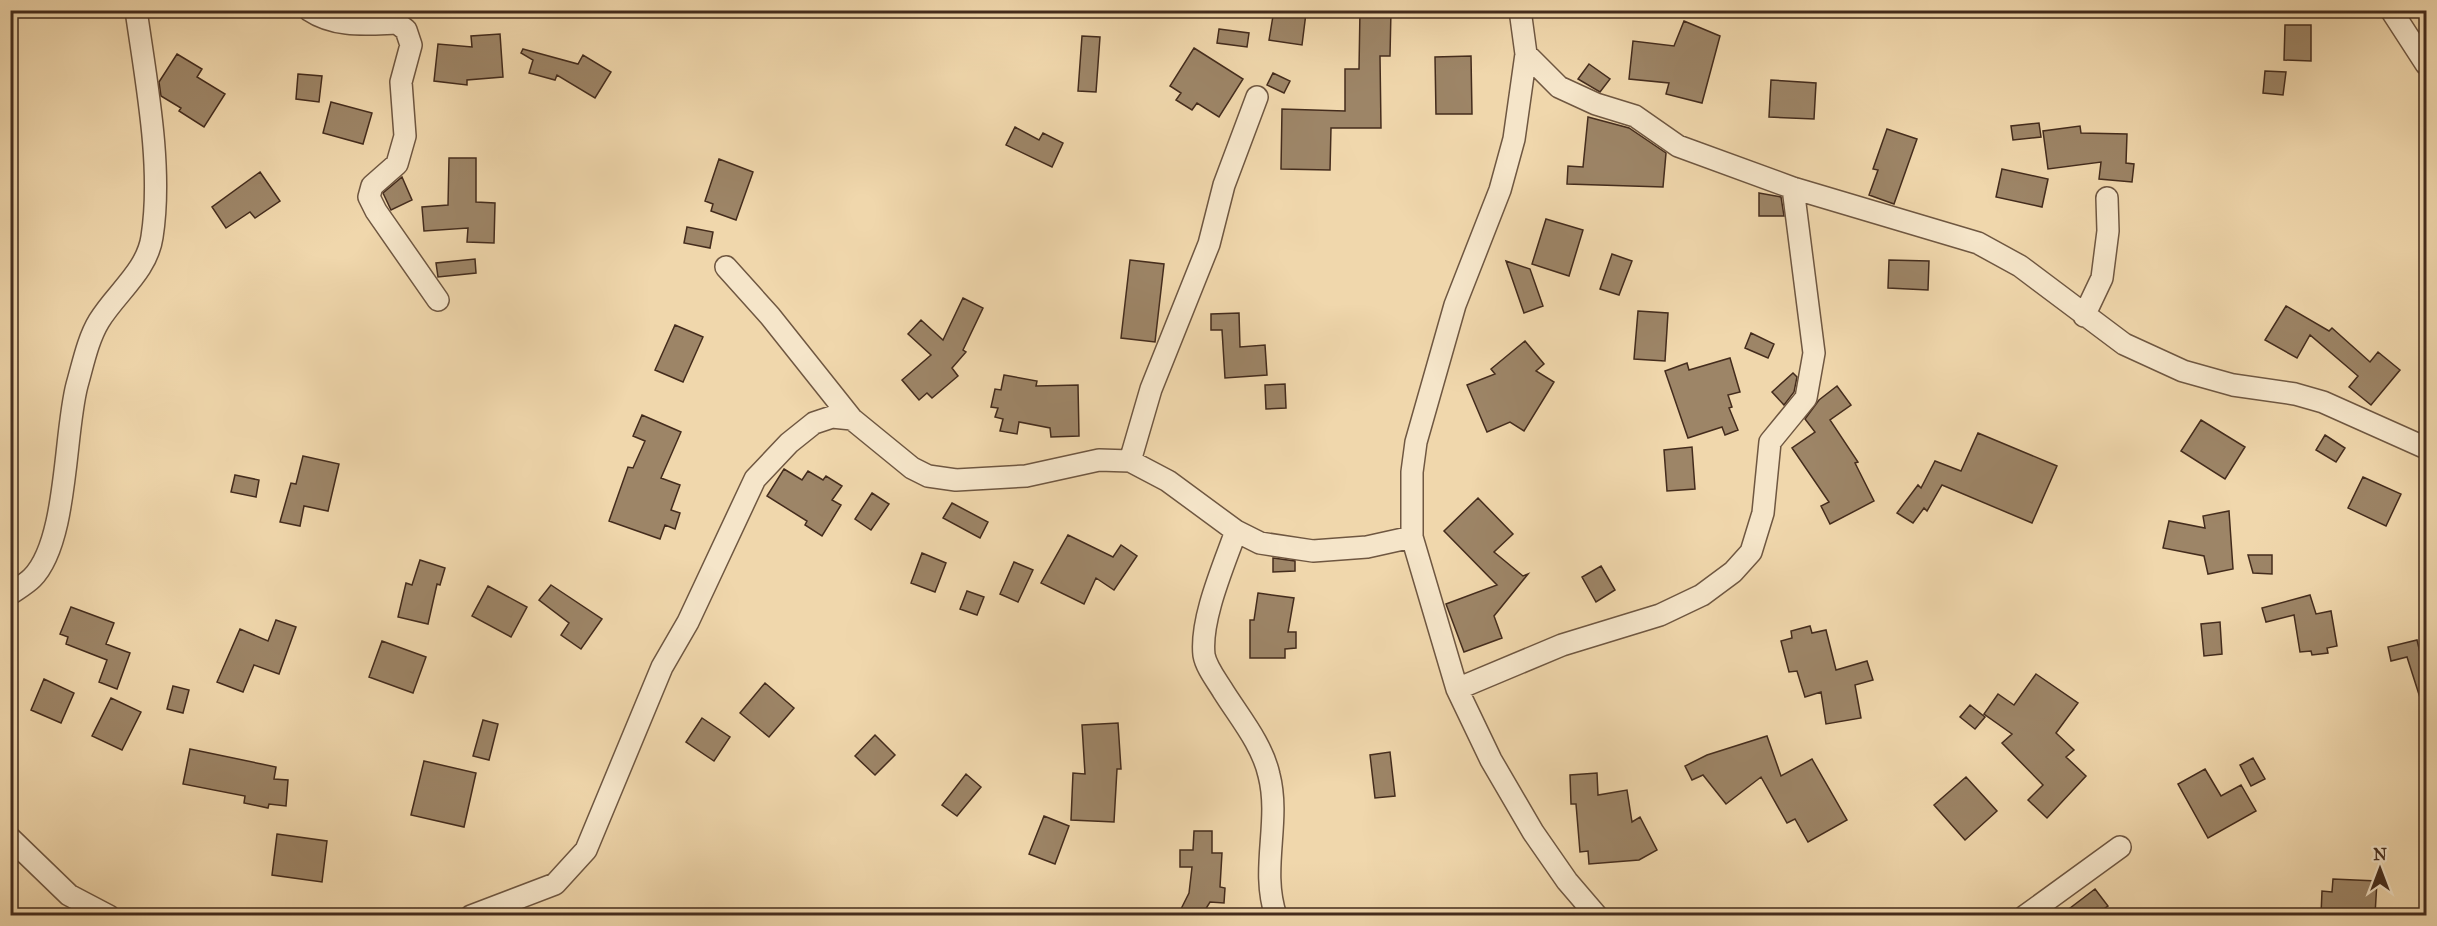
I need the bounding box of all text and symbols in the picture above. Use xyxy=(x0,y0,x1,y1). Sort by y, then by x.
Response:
north arrow xyxy=(2350,839,2410,899)
text: N xyxy=(2373,845,2387,864)

